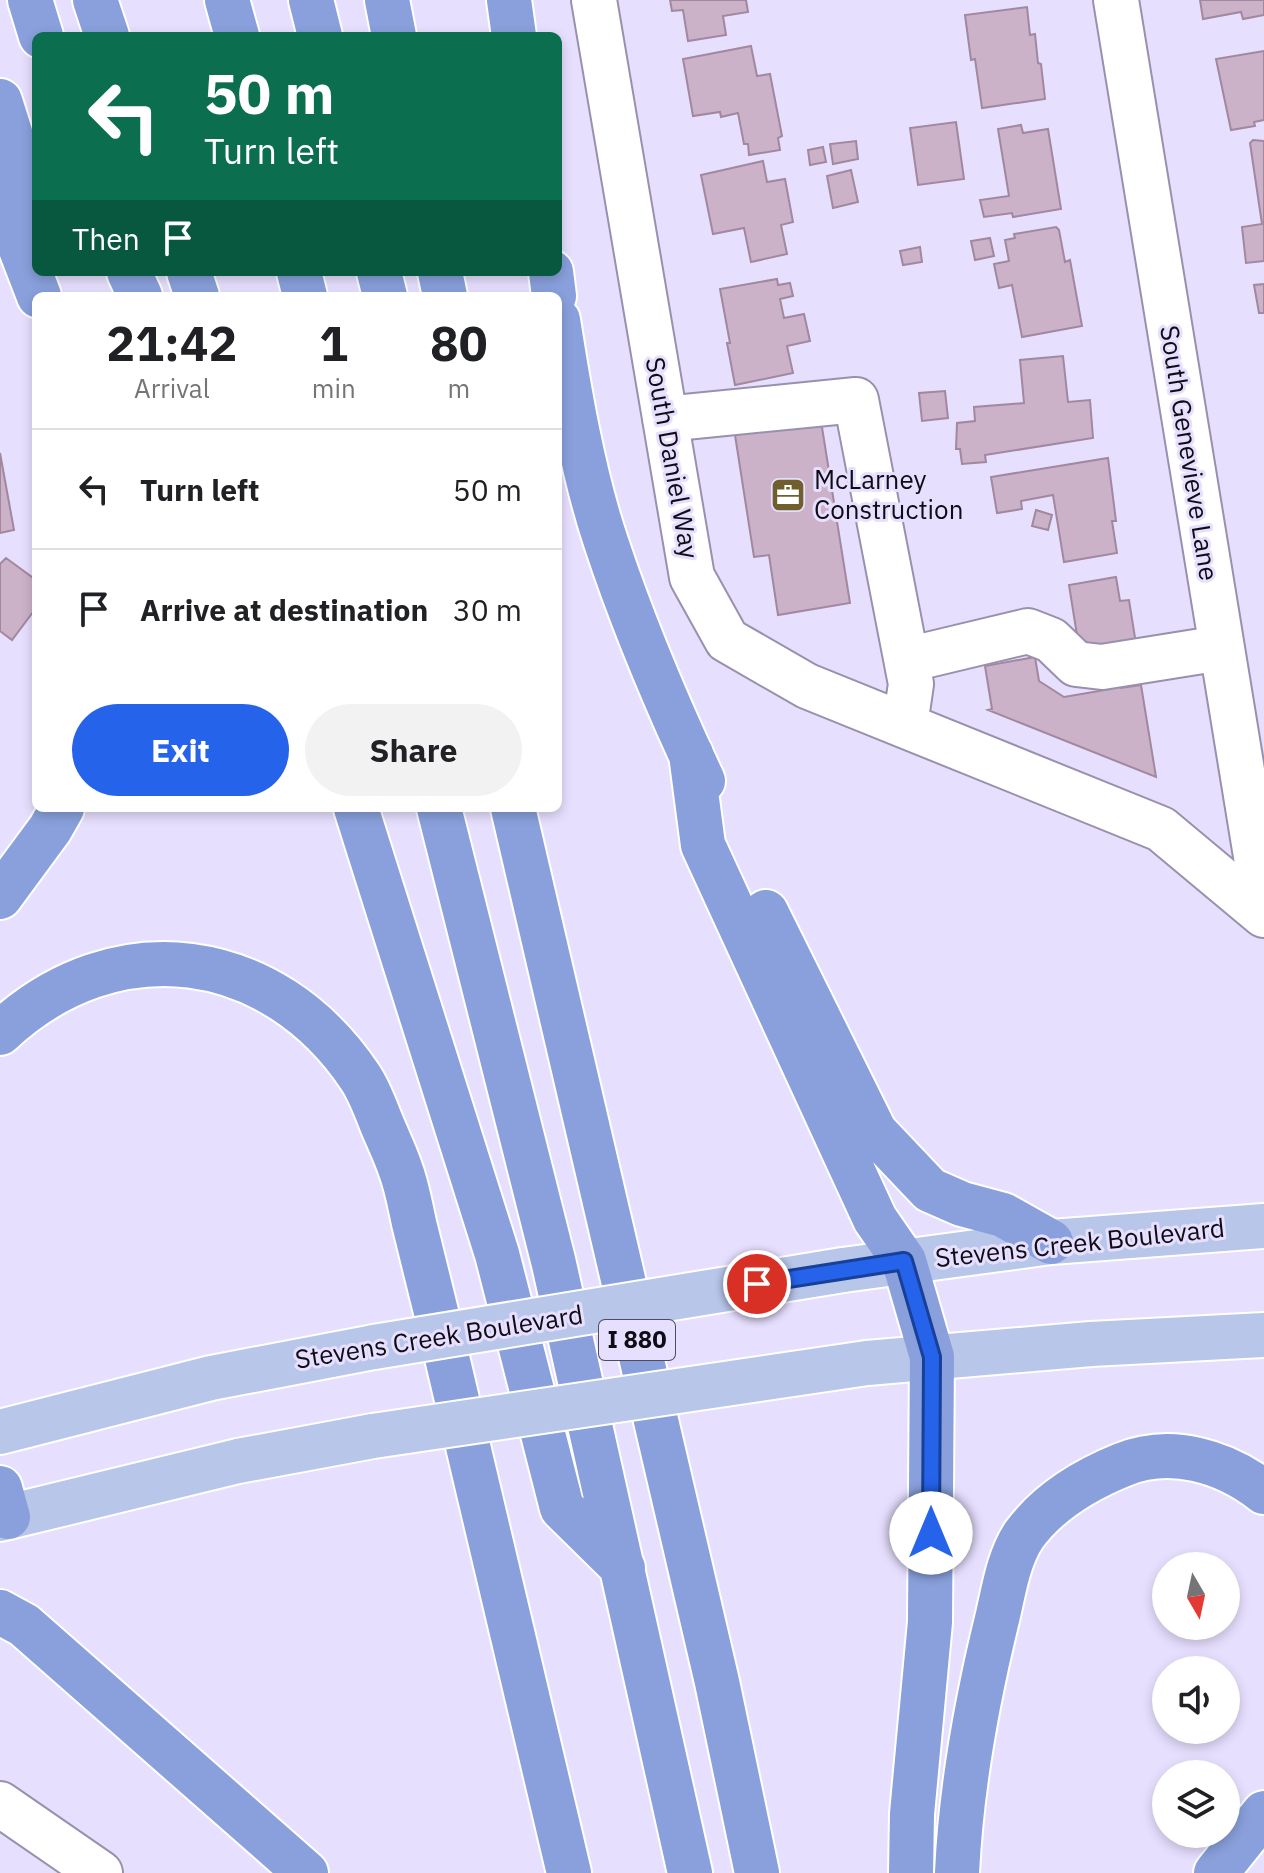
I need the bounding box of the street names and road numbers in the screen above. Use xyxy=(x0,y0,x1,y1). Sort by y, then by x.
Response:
street label: South Genevieve Lane xyxy=(1153,323,1227,583)
street label: South Daniel Way xyxy=(639,354,707,561)
street label: Stevens Creek Boulevard xyxy=(933,1210,1226,1274)
street label: Stevens Creek Boulevard xyxy=(293,1296,585,1376)
road number: I 880 xyxy=(599,1320,675,1360)

